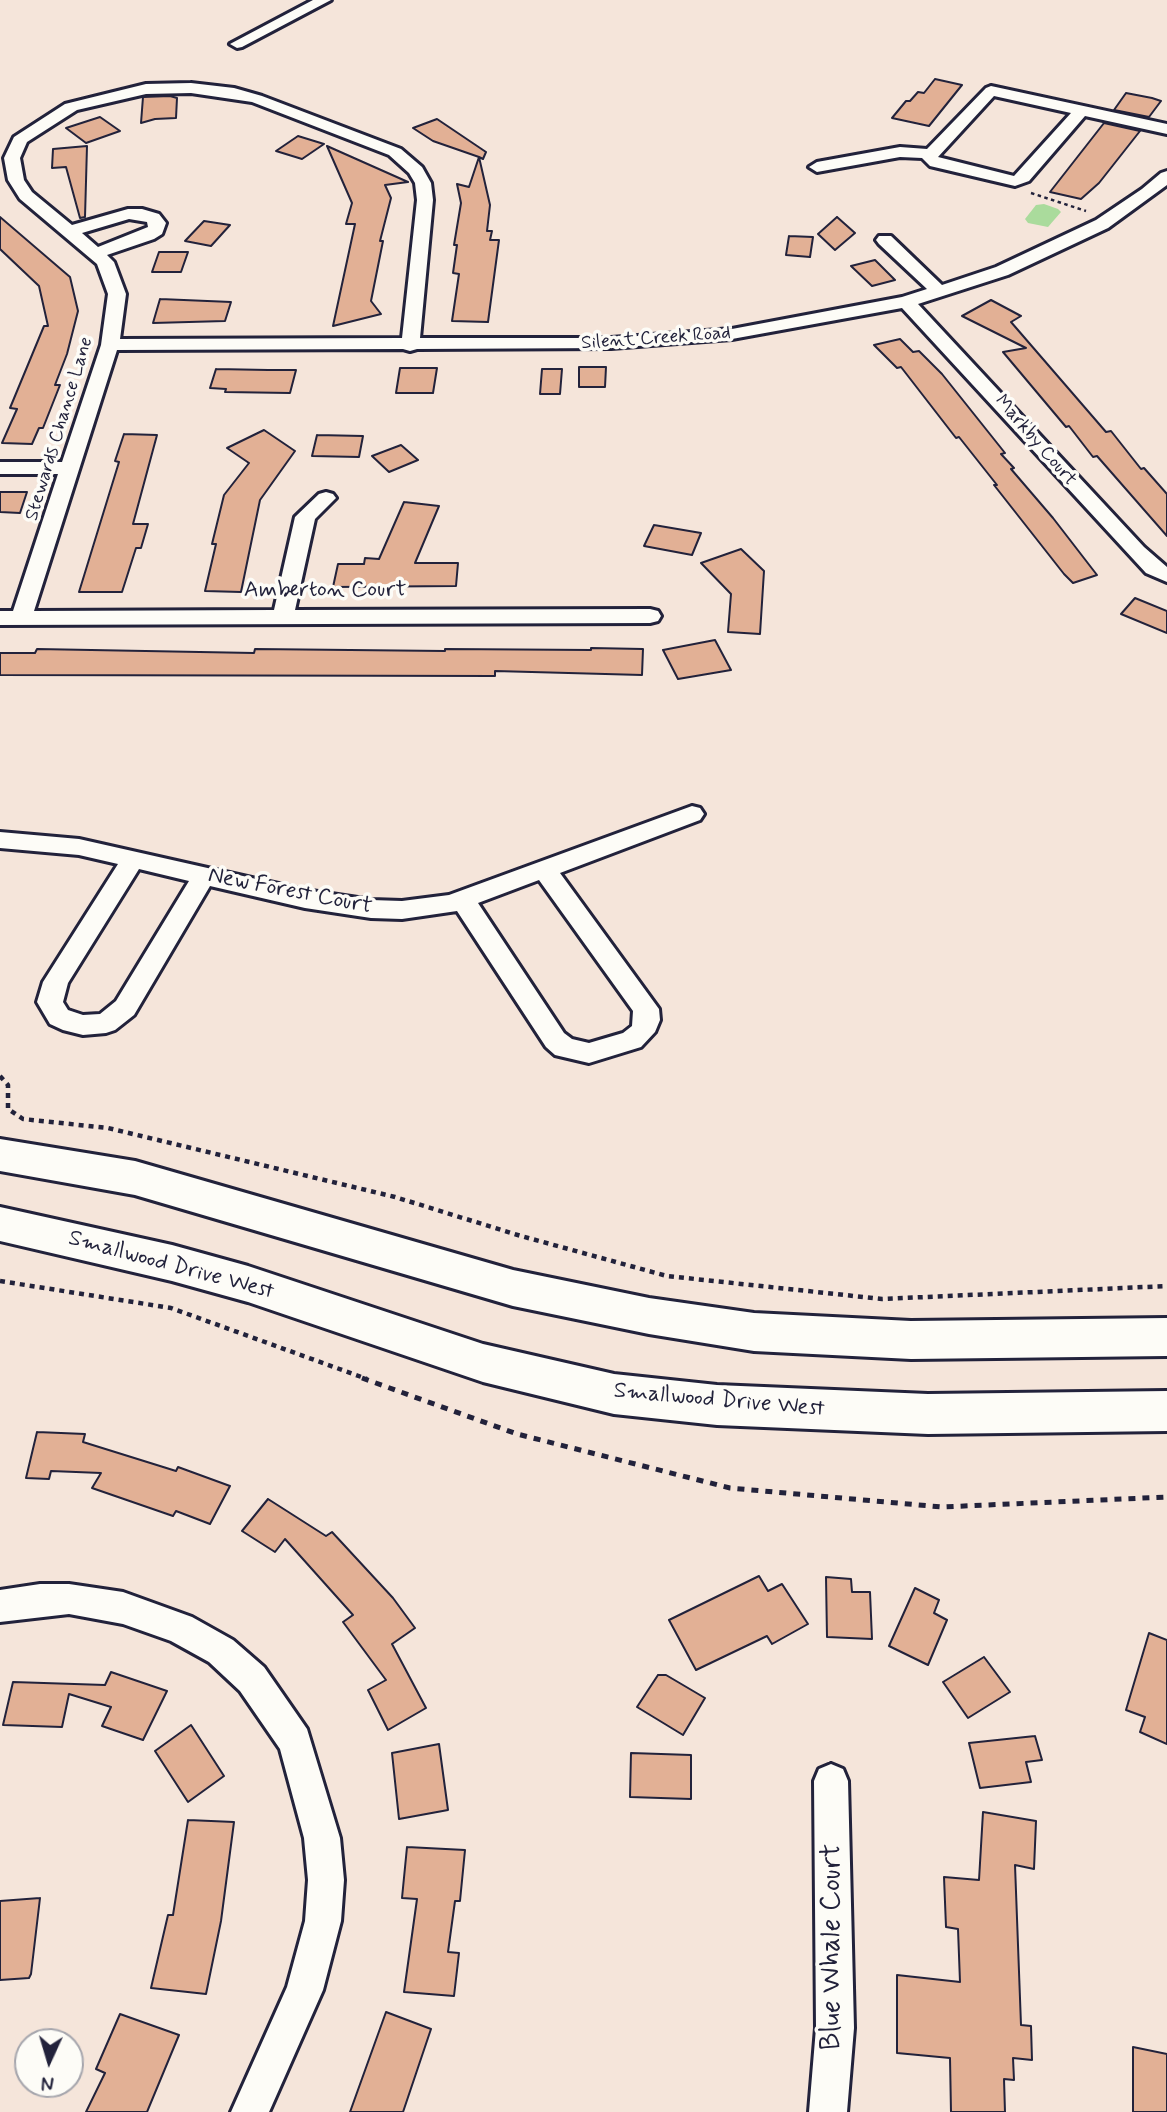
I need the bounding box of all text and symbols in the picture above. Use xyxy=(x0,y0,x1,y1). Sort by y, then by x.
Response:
street label: Silent Creek Road xyxy=(580,322,732,356)
street label: Stewards Chance Lane xyxy=(21,334,99,524)
street label: Markby Court xyxy=(989,391,1081,491)
street label: Amberton Court xyxy=(244,577,406,605)
street label: New Forest Court xyxy=(206,863,374,921)
street label: Smallwood Drive West xyxy=(65,1225,277,1307)
street label: Smallwood Drive West xyxy=(612,1378,826,1424)
street label: Blue Whale Court xyxy=(816,1844,850,2050)
north arrow xyxy=(14,2028,84,2098)
text: N xyxy=(40,2070,55,2095)

